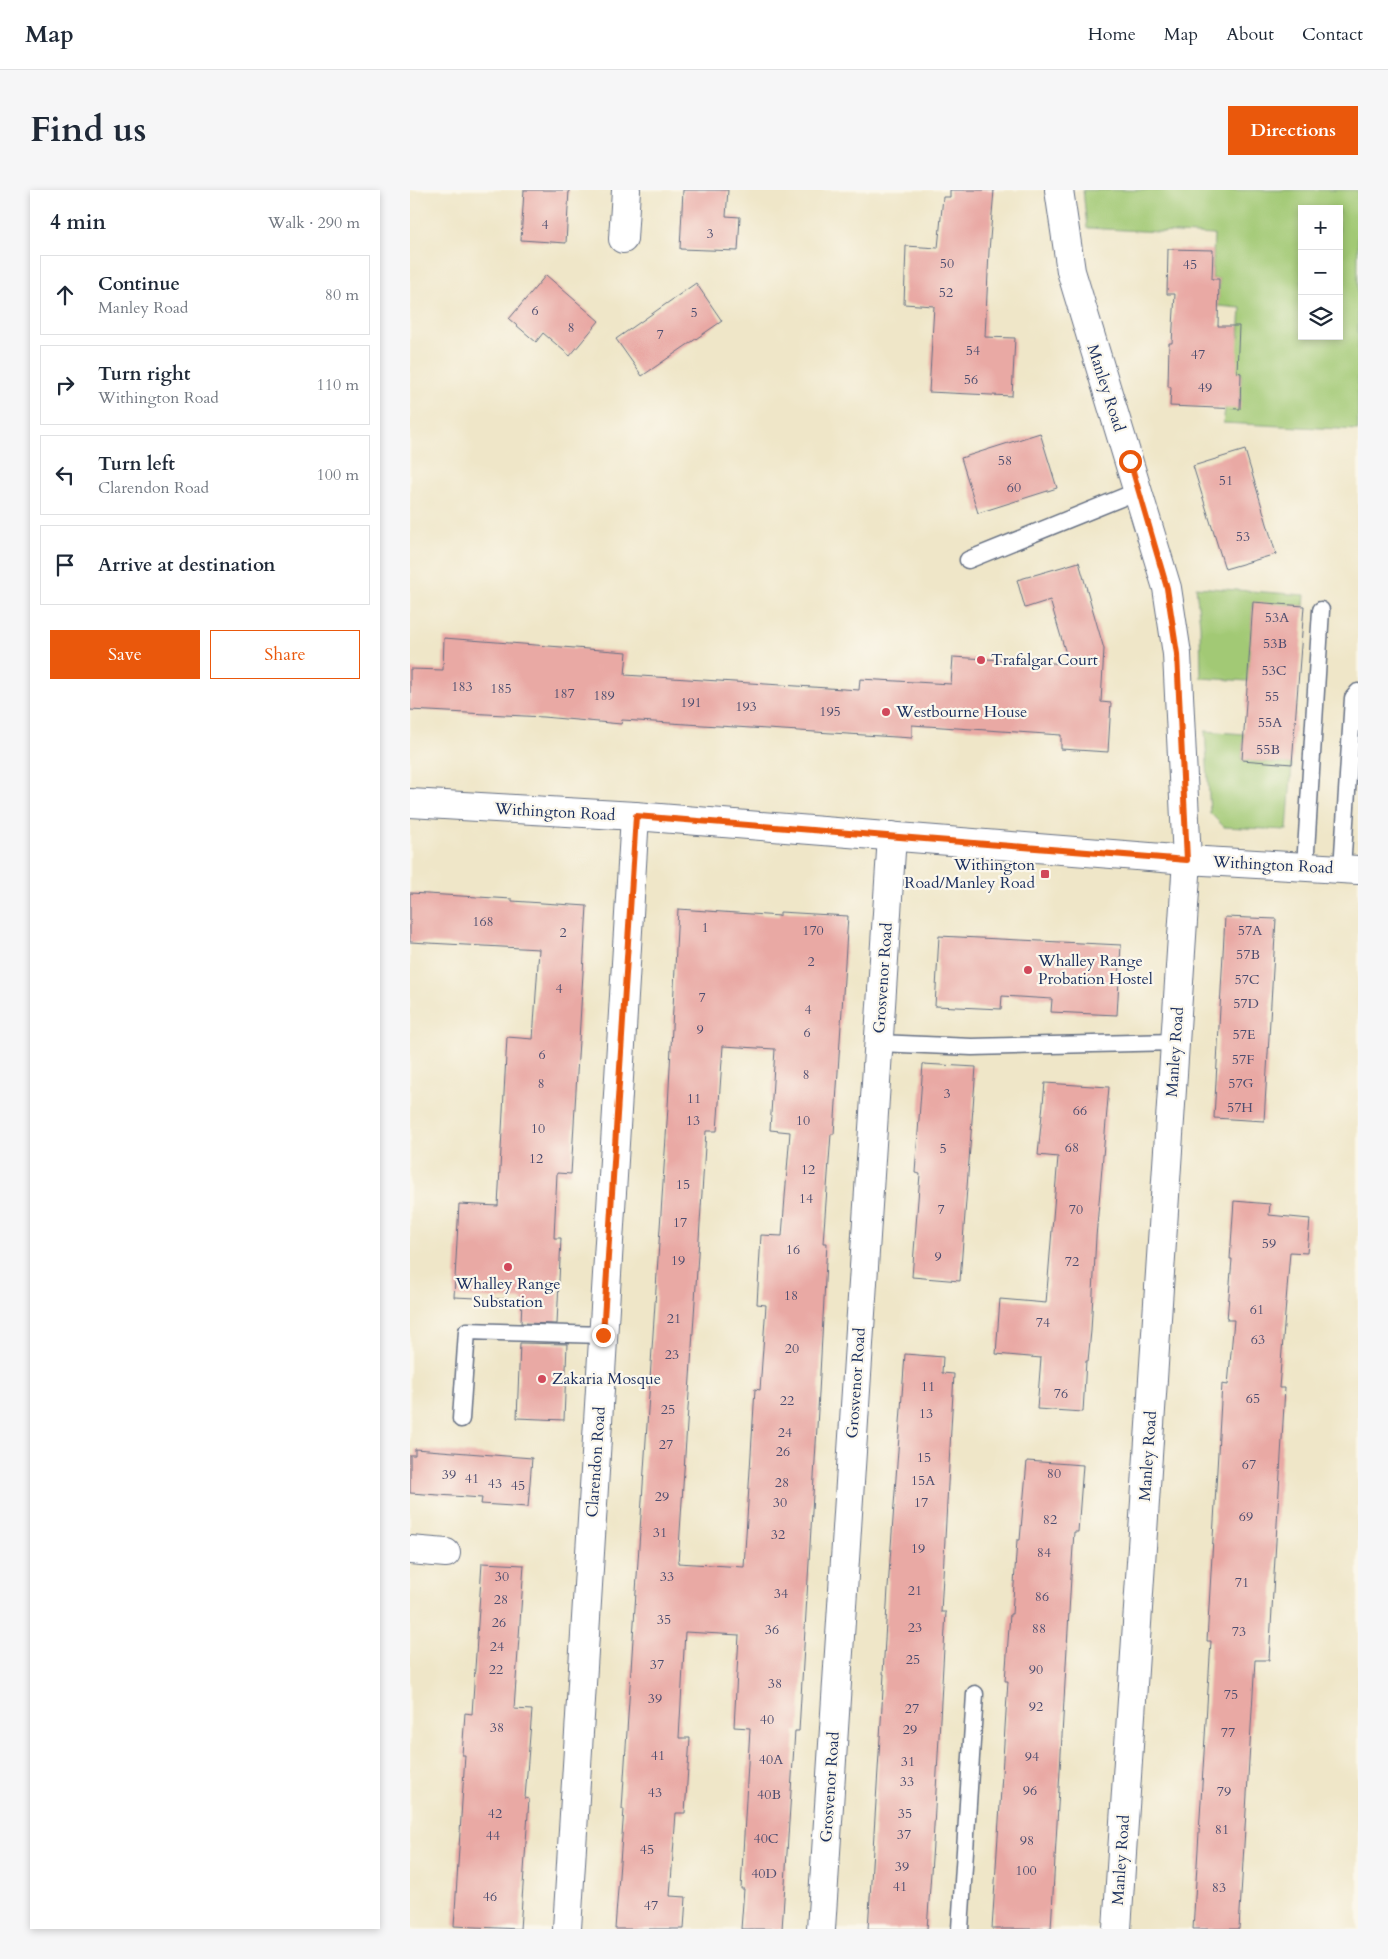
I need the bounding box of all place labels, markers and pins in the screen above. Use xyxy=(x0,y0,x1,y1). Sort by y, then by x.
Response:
place label: Trafalgar Court xyxy=(991,649,1098,671)
marker: Trafalgar Court xyxy=(975,654,987,666)
place label: Westbourne House xyxy=(895,701,1027,723)
marker: Westbourne House xyxy=(880,706,892,718)
place label: Withington Road/Manley Road xyxy=(904,854,1035,894)
marker: Withington Road/Manley Road xyxy=(1039,868,1051,880)
place label: Whalley Range Probation Hostel xyxy=(1037,950,1153,990)
marker: Whalley Range Probation Hostel xyxy=(1022,964,1034,976)
marker: Whalley Range Substation xyxy=(502,1261,514,1273)
place label: Whalley Range Substation xyxy=(455,1273,560,1313)
place label: Zakaria Mosque xyxy=(552,1368,661,1390)
marker: Zakaria Mosque xyxy=(536,1373,548,1385)

